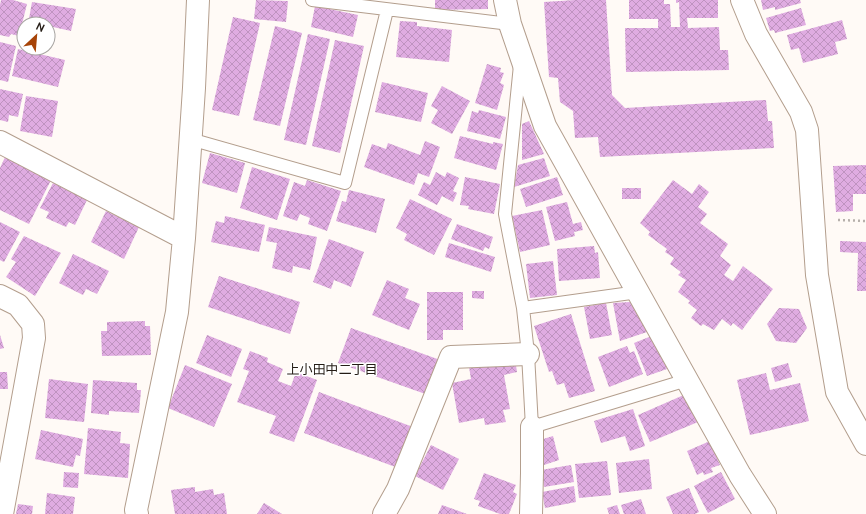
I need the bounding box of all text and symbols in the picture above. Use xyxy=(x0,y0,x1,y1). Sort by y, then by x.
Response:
north arrow xyxy=(16,16,56,56)
text: N xyxy=(34,20,47,34)
district label: 上小田中二丁目 xyxy=(286,362,378,376)

